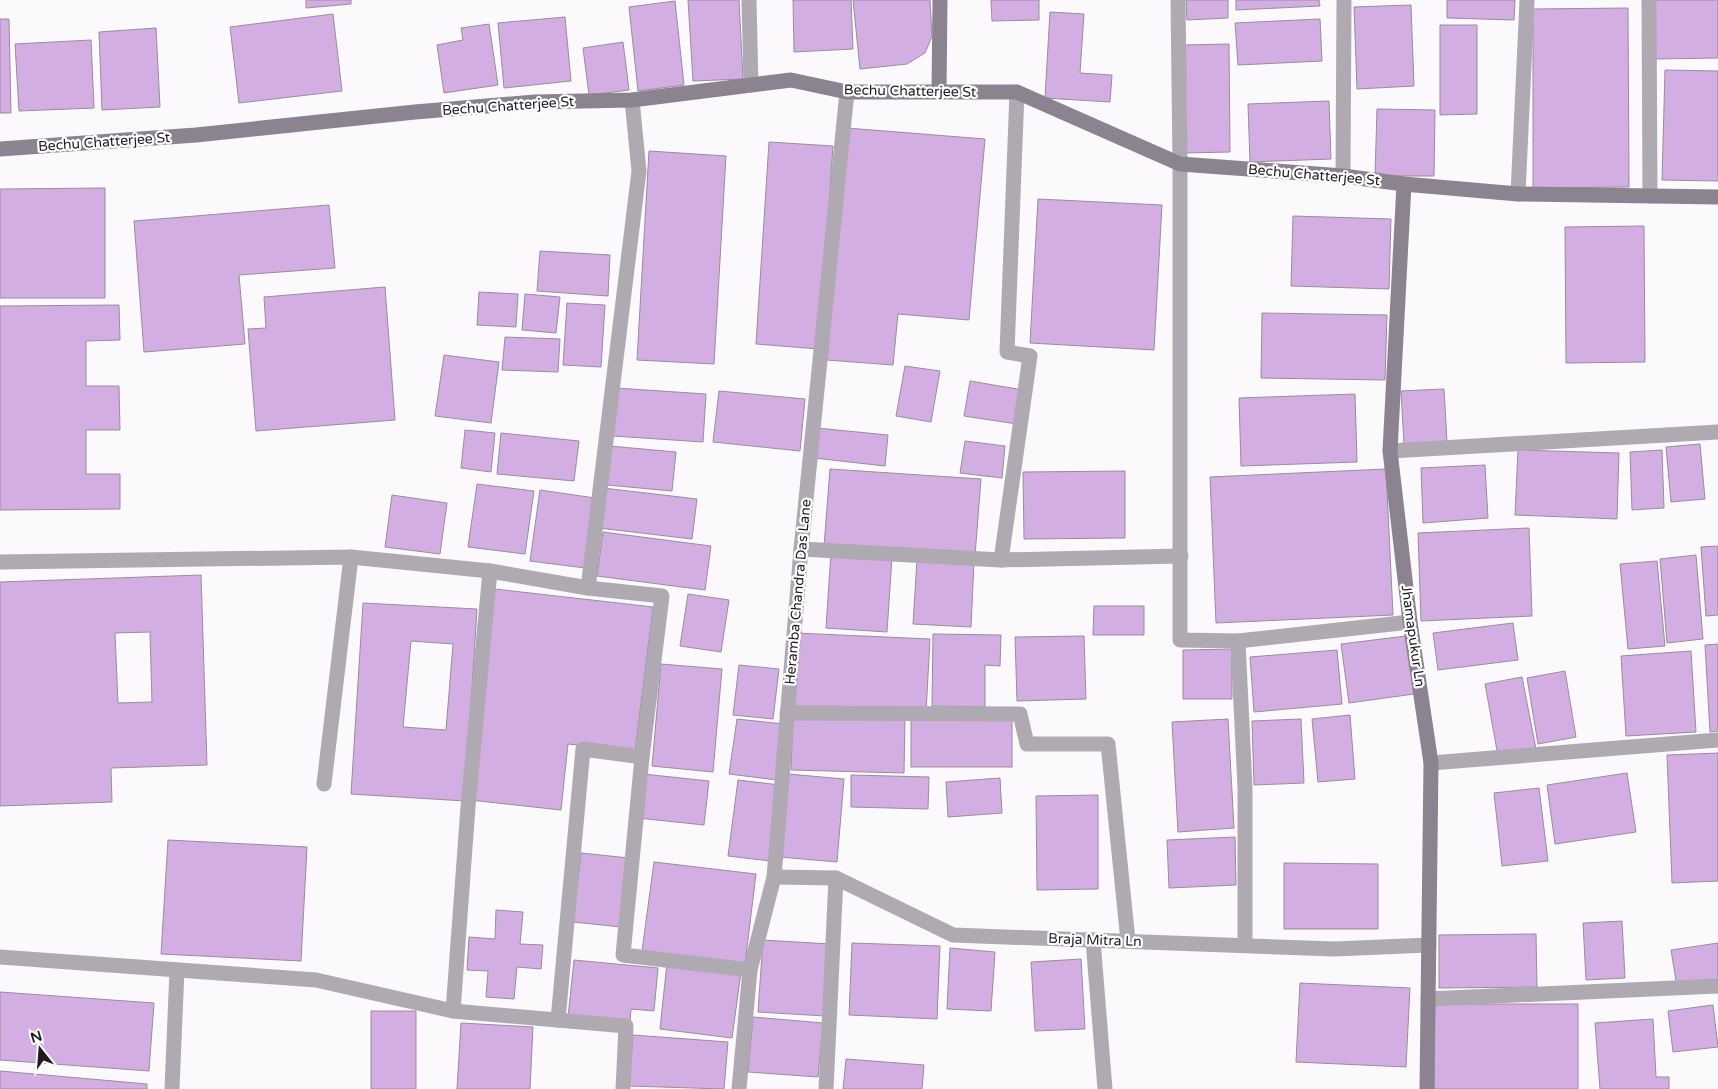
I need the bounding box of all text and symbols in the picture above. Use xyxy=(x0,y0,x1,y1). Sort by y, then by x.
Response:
street label: Bechu Chatterjee St xyxy=(844,81,977,101)
street label: Bechu Chatterjee St xyxy=(441,93,575,119)
street label: Bechu Chatterjee St xyxy=(37,129,171,155)
street label: Bechu Chatterjee St xyxy=(1247,161,1381,189)
street label: Heramba Chandra Das Lane xyxy=(781,499,815,685)
street label: Jhamapukur Ln xyxy=(1397,584,1429,688)
street label: Braja Mitra Ln xyxy=(1048,930,1142,950)
north arrow xyxy=(15,1024,65,1074)
text: N xyxy=(28,1027,44,1047)

